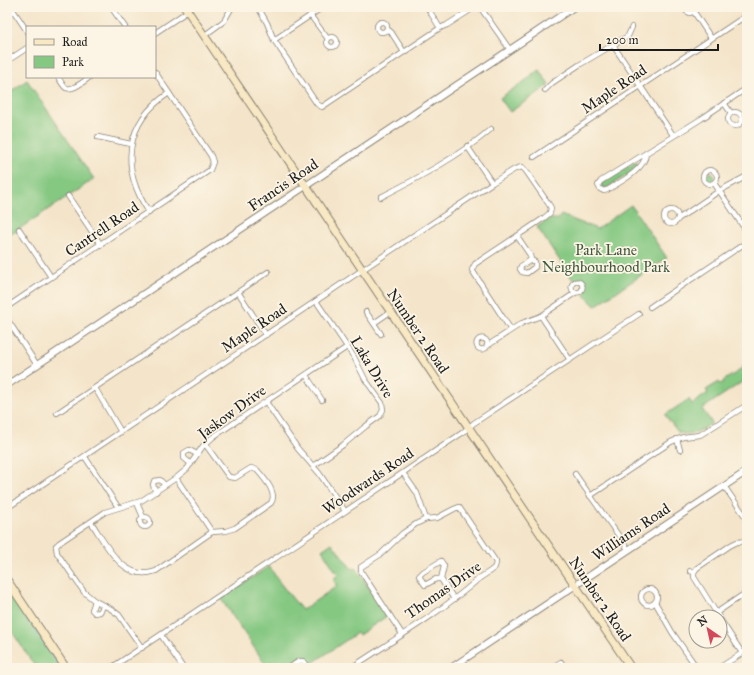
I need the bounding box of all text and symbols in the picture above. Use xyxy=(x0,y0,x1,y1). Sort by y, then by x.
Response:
legend xyxy=(26,26,156,78)
scale bar xyxy=(600,26,718,52)
text: 200 m xyxy=(606,33,639,47)
text: Road xyxy=(62,35,88,49)
text: Park xyxy=(62,55,84,69)
street label: Maple Road xyxy=(578,60,650,117)
street label: Francis Road xyxy=(245,155,322,215)
street label: Cantrell Road xyxy=(62,198,143,260)
park label: Park Lane Neighbourhood Park xyxy=(542,241,670,276)
street label: Number 2 Road xyxy=(383,285,453,377)
street label: Maple Road xyxy=(218,299,290,356)
street label: Laka Drive xyxy=(347,333,397,401)
street label: Jaskow Drive xyxy=(193,381,270,445)
street label: Woodwards Road xyxy=(319,444,417,518)
street label: Williams Road xyxy=(589,499,674,565)
street label: Number 2 Road xyxy=(565,553,635,645)
street label: Thomas Drive xyxy=(402,557,484,623)
north arrow xyxy=(688,609,728,649)
text: N xyxy=(695,613,711,629)

